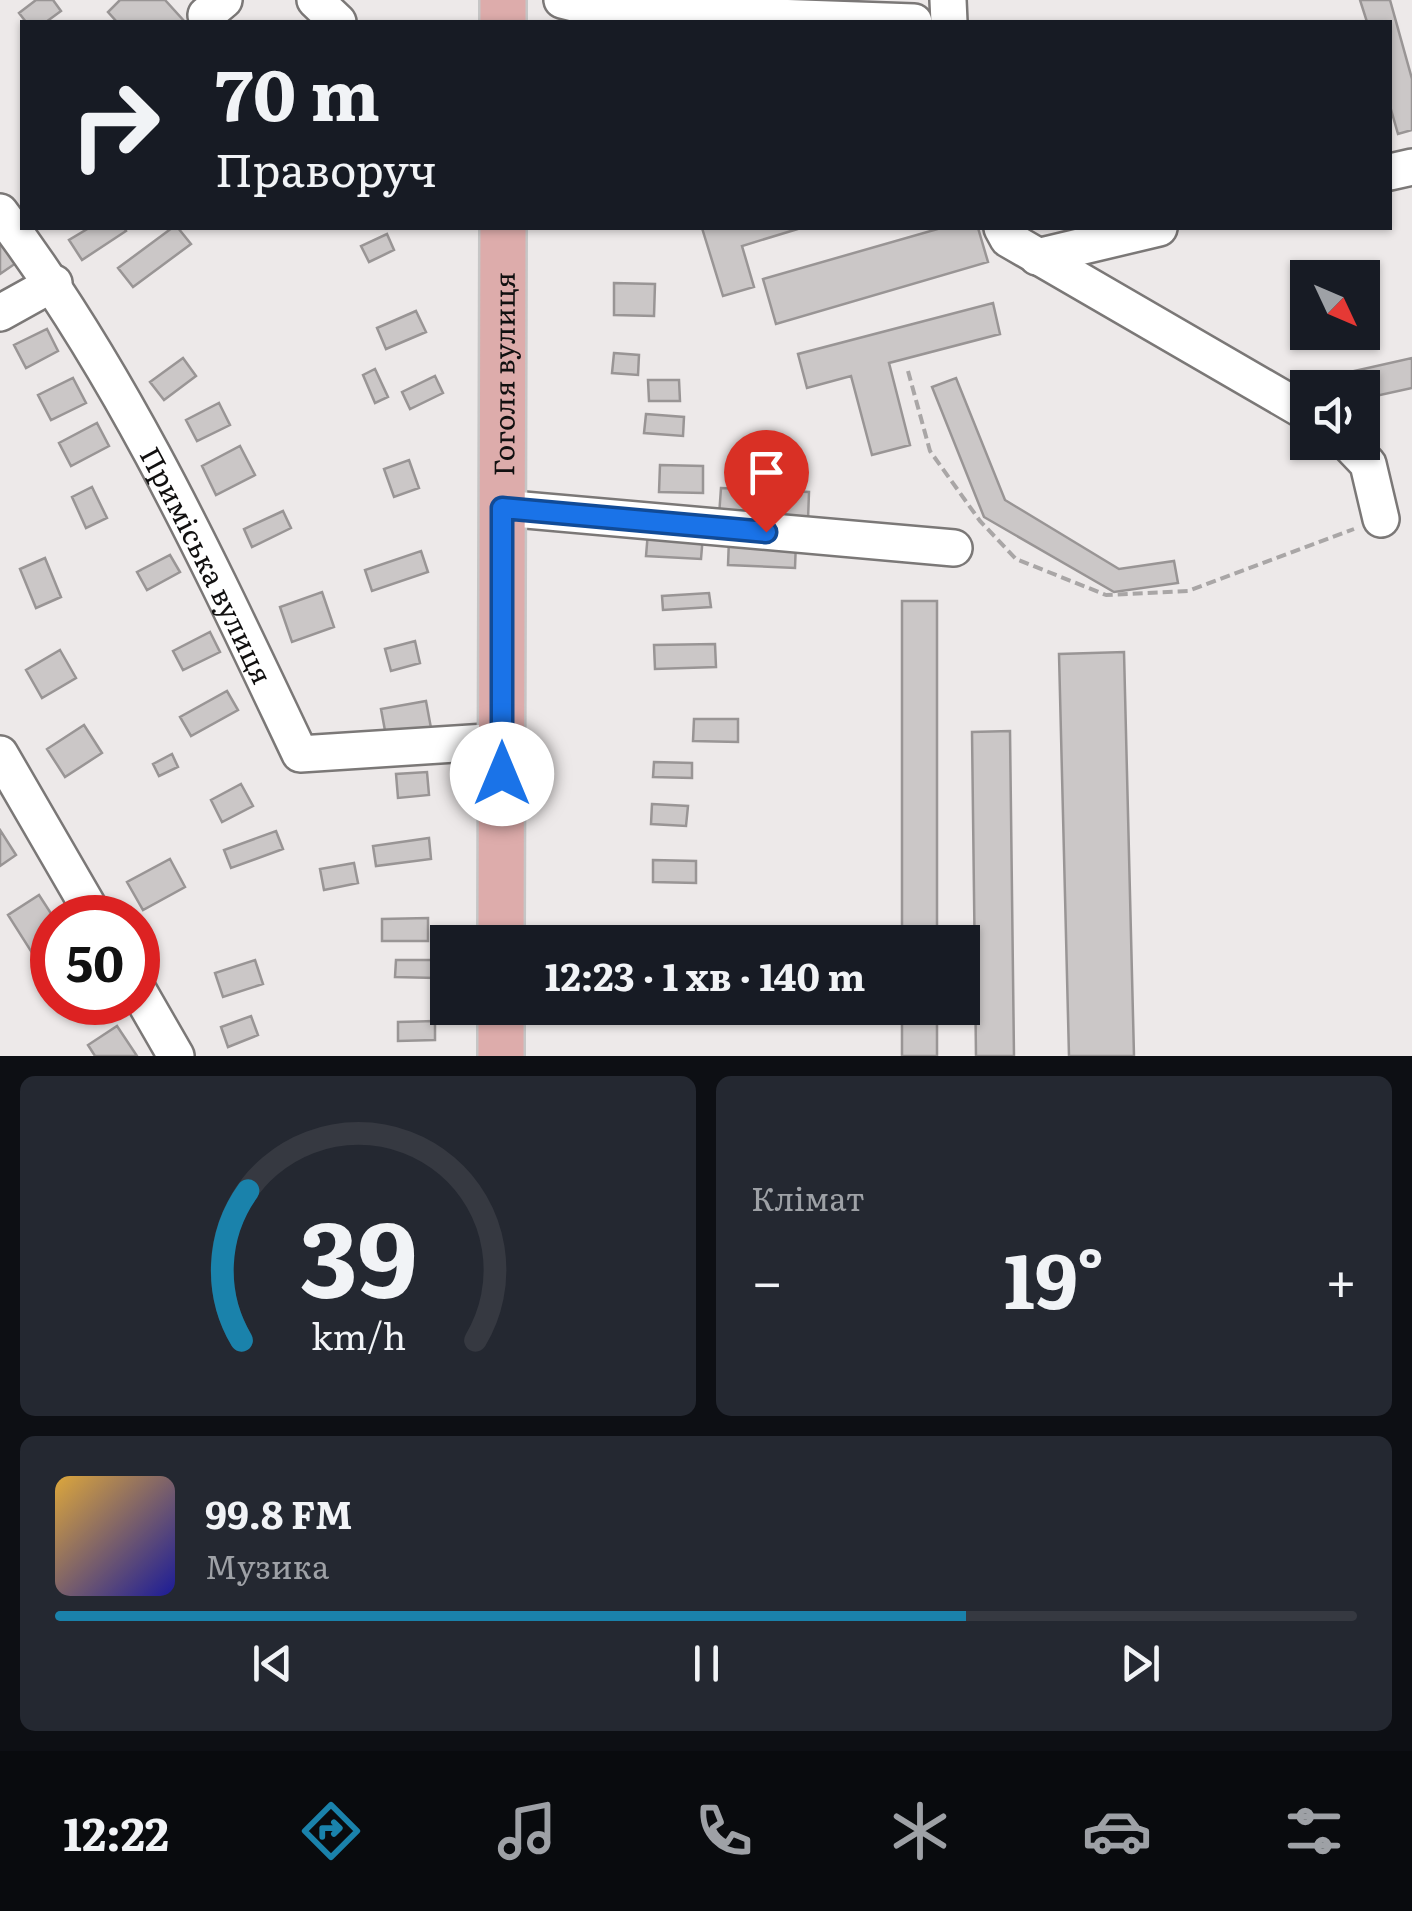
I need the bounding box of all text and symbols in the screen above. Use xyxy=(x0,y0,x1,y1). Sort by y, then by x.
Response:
text: 70 m xyxy=(215,39,380,143)
icon: right xyxy=(50,60,180,190)
text: Праворуч xyxy=(215,134,437,201)
north arrow xyxy=(1290,260,1380,350)
map controls xyxy=(1290,260,1380,460)
street label: Гоголя вулиця xyxy=(481,272,524,476)
button: sound xyxy=(1290,370,1380,460)
pin xyxy=(724,430,809,533)
street label: Приміська вулиця xyxy=(131,438,284,690)
icon: arrive xyxy=(739,445,794,500)
position arrow xyxy=(450,722,554,826)
speed limit sign: 50 xyxy=(30,895,160,1025)
text: 12:23 · 1 хв · 140 m xyxy=(545,946,865,1003)
text: Клімат xyxy=(751,1173,865,1221)
text: 39 xyxy=(299,1176,417,1330)
text: 19° xyxy=(1004,1221,1104,1332)
text: − xyxy=(751,1237,783,1319)
text: + xyxy=(1325,1237,1357,1319)
text: km/h xyxy=(310,1308,406,1361)
text: 99.8 FM xyxy=(205,1484,352,1541)
text: Музика xyxy=(205,1541,329,1589)
icon: previous xyxy=(245,1636,300,1691)
icon: pause xyxy=(679,1636,734,1691)
icon: next xyxy=(1113,1636,1168,1691)
icon: directions xyxy=(296,1796,366,1866)
icon: music xyxy=(492,1796,562,1866)
icon: phone xyxy=(689,1796,759,1866)
icon: climate xyxy=(885,1796,955,1866)
icon: car xyxy=(1082,1796,1152,1866)
icon: filters xyxy=(1279,1796,1349,1866)
text: 12:22 xyxy=(63,1798,169,1865)

